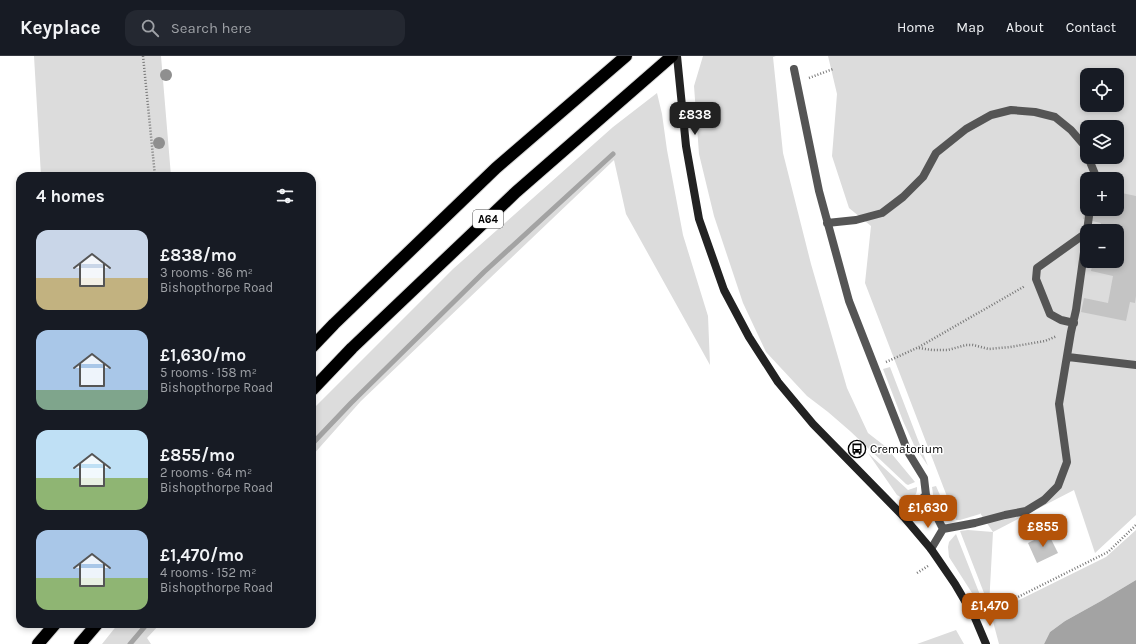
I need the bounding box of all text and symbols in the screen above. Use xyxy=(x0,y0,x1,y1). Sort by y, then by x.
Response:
search box xyxy=(125,10,405,46)
text: Keyplace xyxy=(20,17,101,39)
icon: search xyxy=(139,17,161,39)
text: Search here xyxy=(171,19,251,37)
text: Home xyxy=(897,19,934,36)
text: Map xyxy=(956,19,984,36)
text: About xyxy=(1006,19,1044,36)
text: Contact xyxy=(1066,19,1116,36)
map controls xyxy=(1080,68,1124,268)
button: locate xyxy=(1080,68,1124,112)
pin: £838 xyxy=(671,102,719,136)
text: £838 xyxy=(679,107,711,122)
button: layers xyxy=(1080,120,1124,164)
button: + xyxy=(1080,172,1124,216)
icon: filters xyxy=(274,185,296,207)
text: 4 homes xyxy=(36,186,105,206)
road number: A64 xyxy=(473,210,503,228)
button: − xyxy=(1080,224,1124,268)
text: £838/mo xyxy=(160,245,237,265)
icon: home xyxy=(68,246,116,294)
text: 3 rooms · 86 m² xyxy=(160,265,253,280)
text: Bishopthorpe Road xyxy=(160,280,273,295)
text: £1,630/mo xyxy=(160,345,246,365)
icon: home xyxy=(68,346,116,394)
text: 5 rooms · 158 m² xyxy=(160,365,257,380)
text: Bishopthorpe Road xyxy=(160,380,273,395)
bus stop icon: Crematorium xyxy=(847,439,867,459)
place label: Crematorium xyxy=(870,442,943,456)
text: £855/mo xyxy=(160,445,235,465)
icon: home xyxy=(68,446,116,494)
text: 2 rooms · 64 m² xyxy=(160,465,252,480)
text: Bishopthorpe Road xyxy=(160,480,273,495)
pin: £1,630 xyxy=(895,495,961,529)
text: £1,630 xyxy=(908,500,948,515)
pin: £855 xyxy=(1019,514,1067,548)
text: £855 xyxy=(1027,519,1059,534)
text: £1,470/mo xyxy=(160,545,244,565)
icon: home xyxy=(68,546,116,594)
text: 4 rooms · 152 m² xyxy=(160,565,256,580)
text: Bishopthorpe Road xyxy=(160,580,273,595)
pin: £1,470 xyxy=(957,593,1023,627)
text: £1,470 xyxy=(971,598,1009,613)

